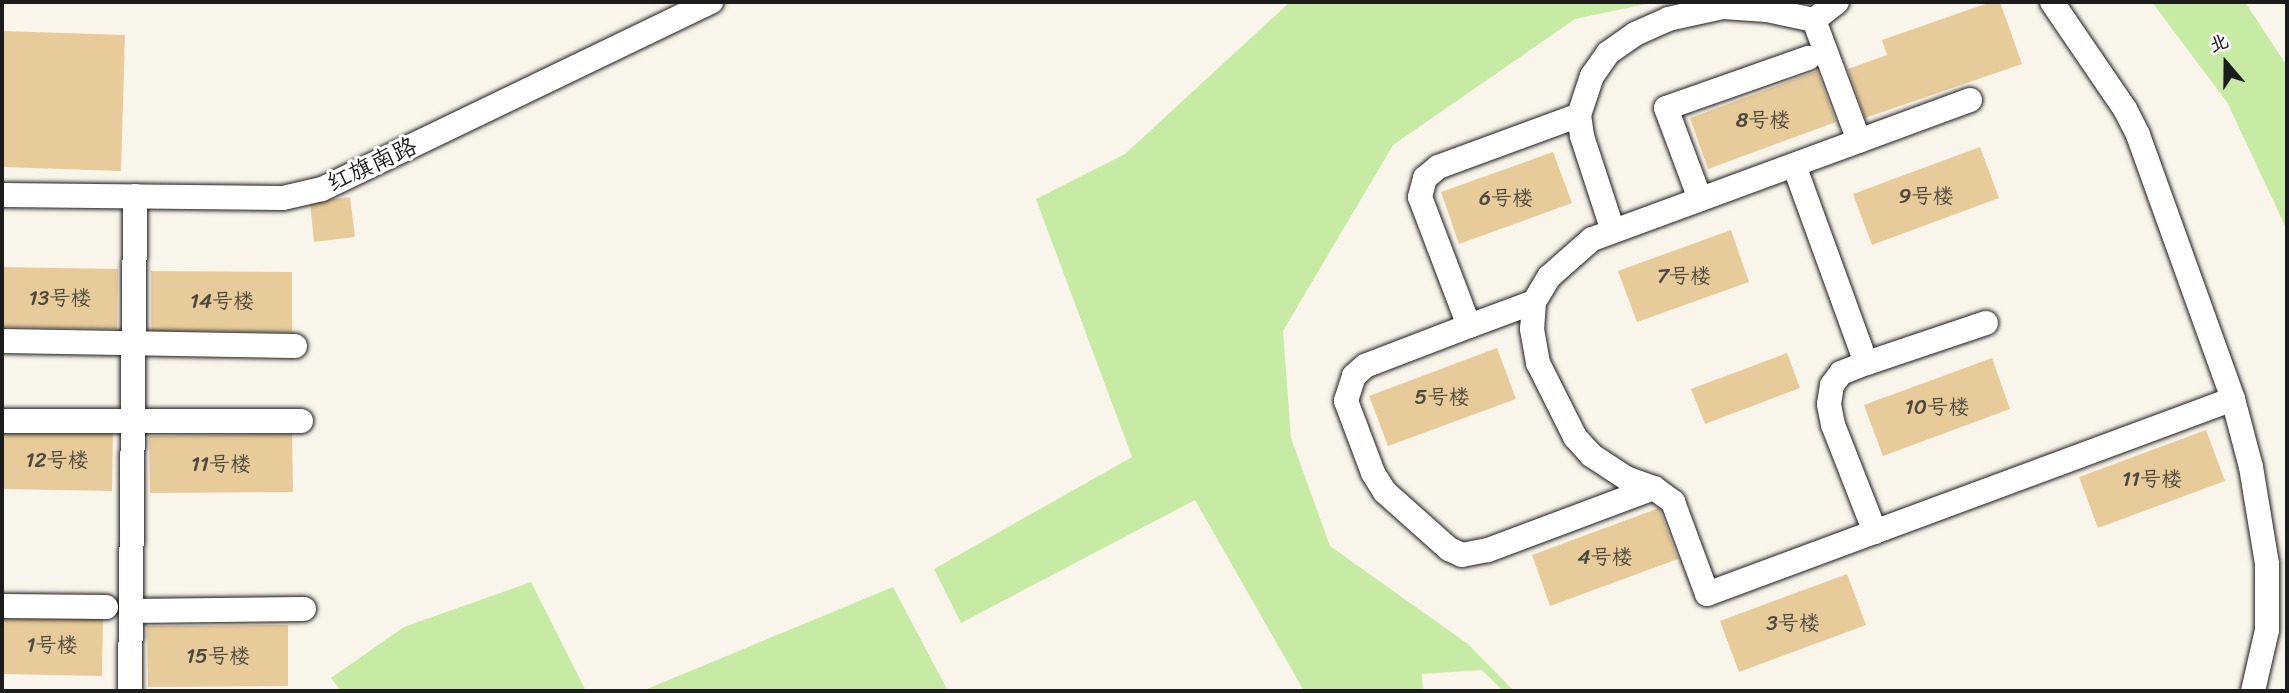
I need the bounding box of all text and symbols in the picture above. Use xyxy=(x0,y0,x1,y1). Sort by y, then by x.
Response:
text: 北 xyxy=(2204,24,2233,62)
north arrow xyxy=(2191,28,2261,98)
house number: 8号楼 xyxy=(1736,107,1790,133)
street label: 红旗南路 xyxy=(322,132,422,198)
house number: 9号楼 xyxy=(1899,183,1953,209)
house number: 6号楼 xyxy=(1479,185,1533,211)
house number: 7号楼 xyxy=(1657,263,1711,289)
house number: 13号楼 xyxy=(29,285,91,311)
house number: 14号楼 xyxy=(190,288,254,314)
house number: 5号楼 xyxy=(1415,384,1469,410)
house number: 10号楼 xyxy=(1905,394,1969,420)
house number: 12号楼 xyxy=(25,447,89,473)
house number: 11号楼 xyxy=(191,451,251,477)
house number: 11号楼 xyxy=(2122,466,2182,492)
house number: 4号楼 xyxy=(1577,544,1633,570)
house number: 3号楼 xyxy=(1766,610,1820,636)
house number: 1号楼 xyxy=(26,632,78,658)
house number: 15号楼 xyxy=(186,643,250,669)

